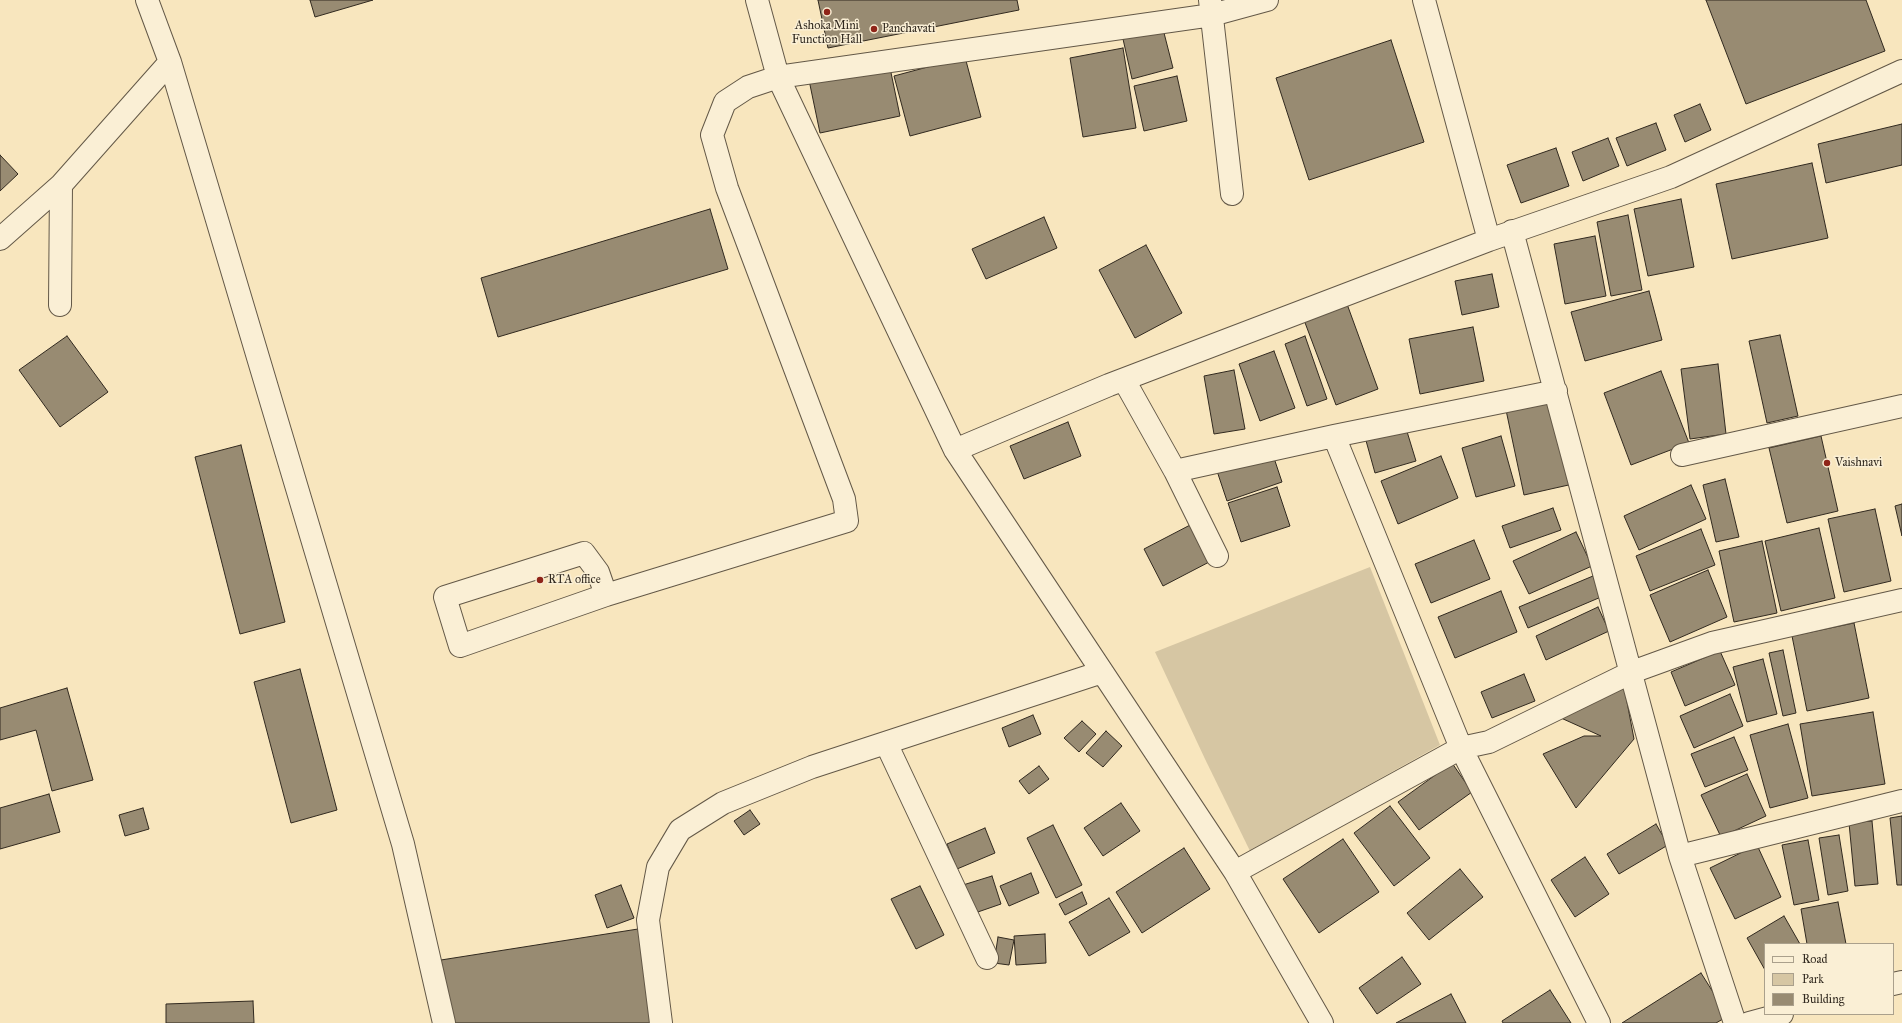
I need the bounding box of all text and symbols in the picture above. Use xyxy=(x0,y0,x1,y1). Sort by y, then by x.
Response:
marker: Ashoka Mini Function Hall xyxy=(822,7,832,17)
place label: Ashoka Mini Function Hall xyxy=(792,19,862,47)
place label: Panchavati xyxy=(882,22,935,36)
marker: Panchavati xyxy=(869,24,879,34)
place label: Vaishnavi xyxy=(1835,456,1882,470)
marker: Vaishnavi xyxy=(1822,458,1832,468)
place label: RTA office xyxy=(548,573,601,587)
marker: RTA office xyxy=(535,575,545,585)
legend xyxy=(1764,943,1894,1015)
text: Road xyxy=(1802,952,1828,966)
text: Park xyxy=(1802,972,1824,986)
text: Building xyxy=(1802,992,1844,1006)

